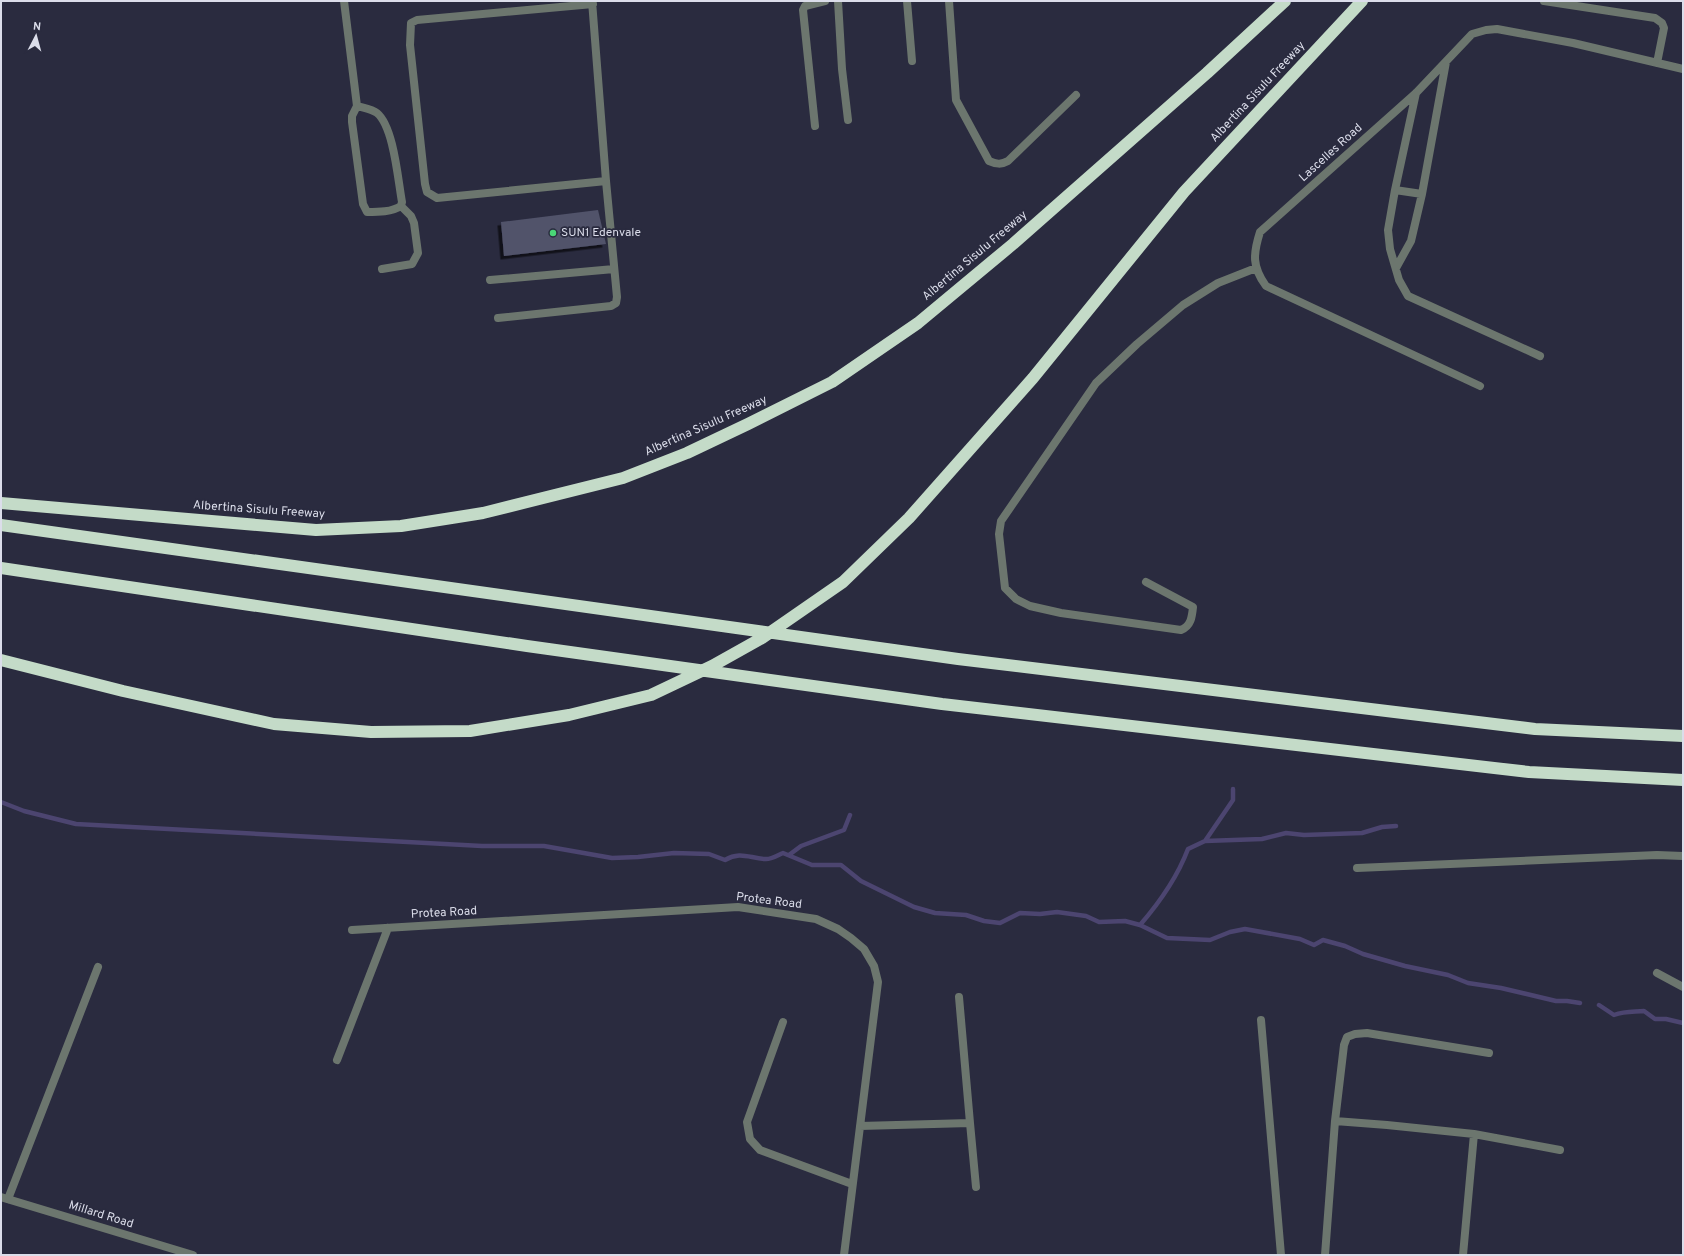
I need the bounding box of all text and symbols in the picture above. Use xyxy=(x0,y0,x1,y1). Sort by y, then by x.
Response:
north arrow xyxy=(16,16,56,56)
text: N xyxy=(32,20,42,34)
street label: Albertina Sisulu Freeway xyxy=(1207,38,1309,146)
street label: Lascelles Road xyxy=(1296,120,1366,186)
street label: Albertina Sisulu Freeway xyxy=(919,207,1031,305)
place label: SUN1 Edenvale xyxy=(561,225,641,241)
marker: SUN1 Edenvale xyxy=(548,228,558,238)
street label: Albertina Sisulu Freeway xyxy=(642,392,770,460)
street label: Albertina Sisulu Freeway xyxy=(192,497,326,523)
street label: Protea Road xyxy=(735,889,803,913)
street label: Protea Road xyxy=(411,903,477,923)
street label: Millard Road xyxy=(67,1198,135,1232)

